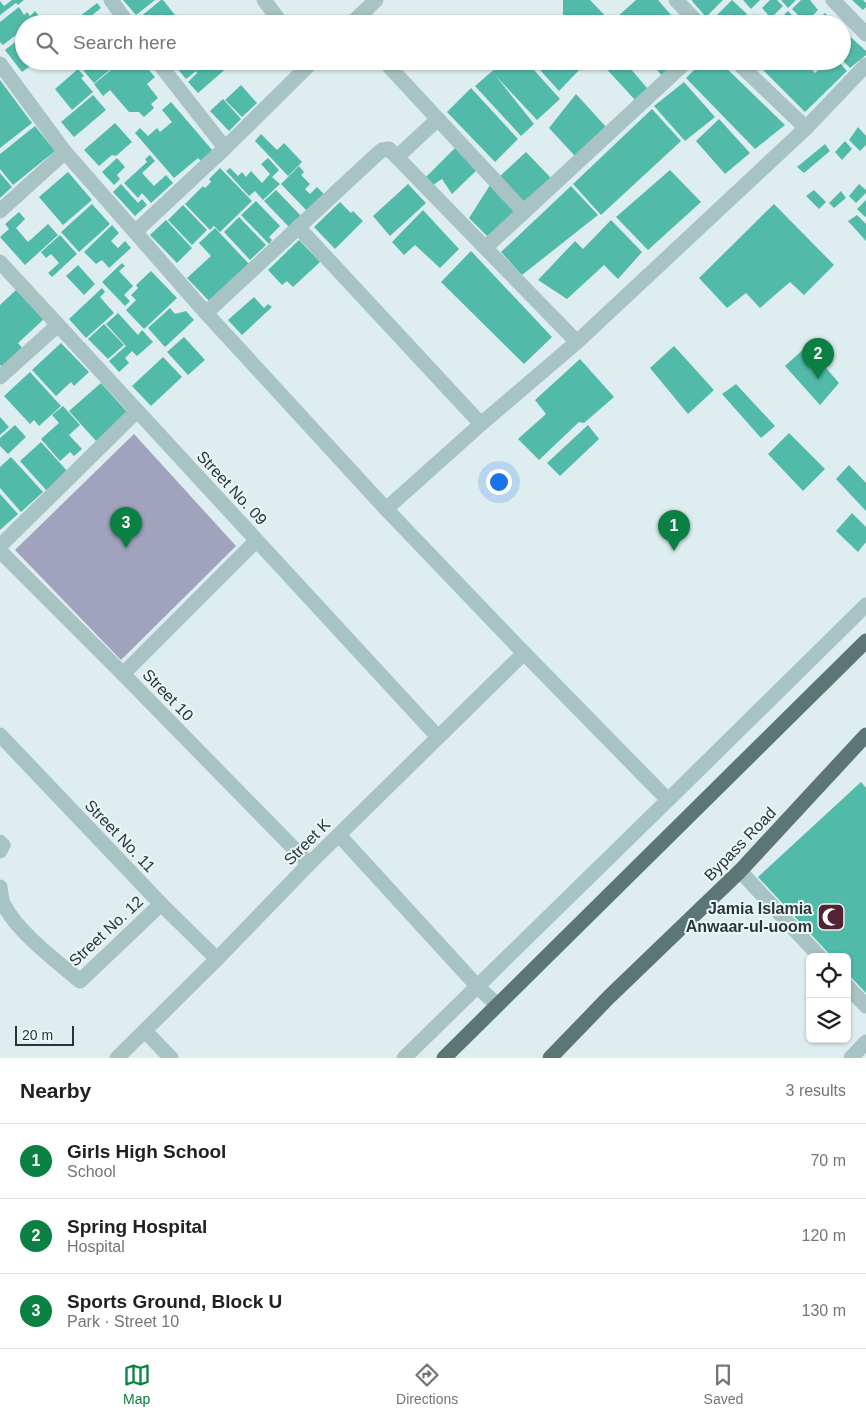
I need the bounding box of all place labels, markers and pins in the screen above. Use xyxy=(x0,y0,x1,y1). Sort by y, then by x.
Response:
pin: 2 xyxy=(802,338,834,379)
pin: 3 xyxy=(110,507,142,548)
pin: 1 xyxy=(658,510,690,551)
place label: Jamia Islamia Anwaar-ul-uoom xyxy=(686,900,812,935)
mosque icon: Jamia Islamia Anwaar-ul-uoom xyxy=(816,902,846,932)

